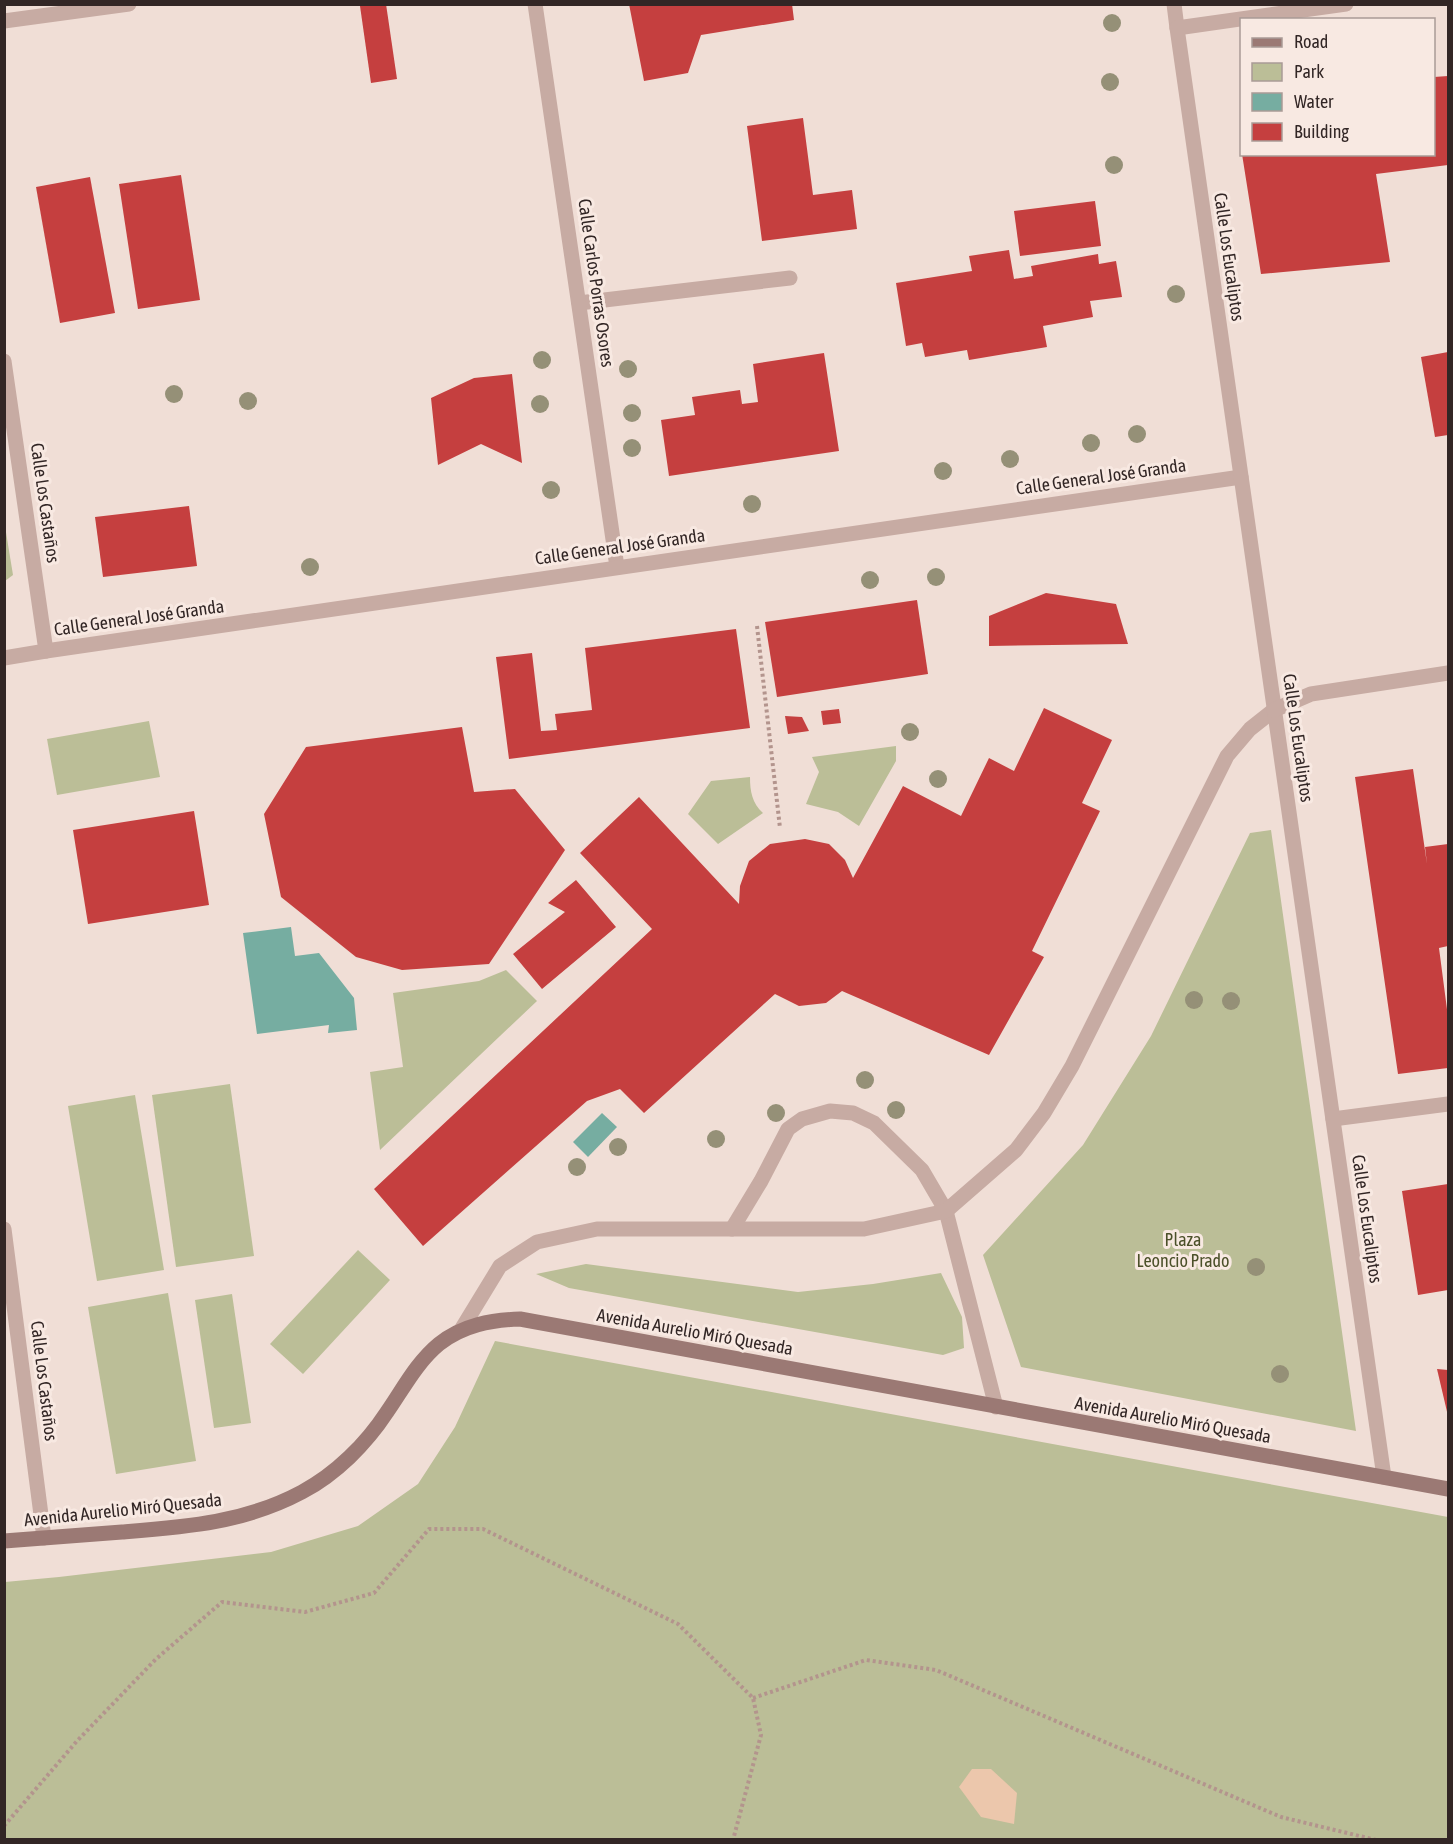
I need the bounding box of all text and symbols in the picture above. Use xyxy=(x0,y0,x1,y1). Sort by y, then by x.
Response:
legend xyxy=(1240,18,1435,156)
text: Road xyxy=(1294,31,1328,52)
text: Park xyxy=(1294,61,1324,82)
text: Water xyxy=(1294,91,1334,112)
text: Building xyxy=(1294,121,1349,142)
street label: Calle Los Eucaliptos xyxy=(1210,191,1249,322)
street label: Calle Carlos Porras Osores xyxy=(574,197,619,368)
street label: Calle Los Castaños xyxy=(27,442,64,564)
street label: Calle General José Granda xyxy=(1015,454,1187,499)
street label: Calle General José Granda xyxy=(534,524,706,569)
street label: Calle General José Granda xyxy=(53,595,225,640)
street label: Calle Los Eucaliptos xyxy=(1279,672,1318,803)
street label: Calle Los Eucaliptos xyxy=(1348,1153,1387,1284)
park label: Plaza Leoncio Prado xyxy=(1136,1229,1230,1271)
street label: Avenida Aurelio Miró Quesada xyxy=(595,1304,795,1359)
street label: Calle Los Castaños xyxy=(27,1320,62,1442)
street label: Avenida Aurelio Miró Quesada xyxy=(1073,1392,1273,1447)
street label: Avenida Aurelio Miró Quesada xyxy=(23,1489,223,1530)

